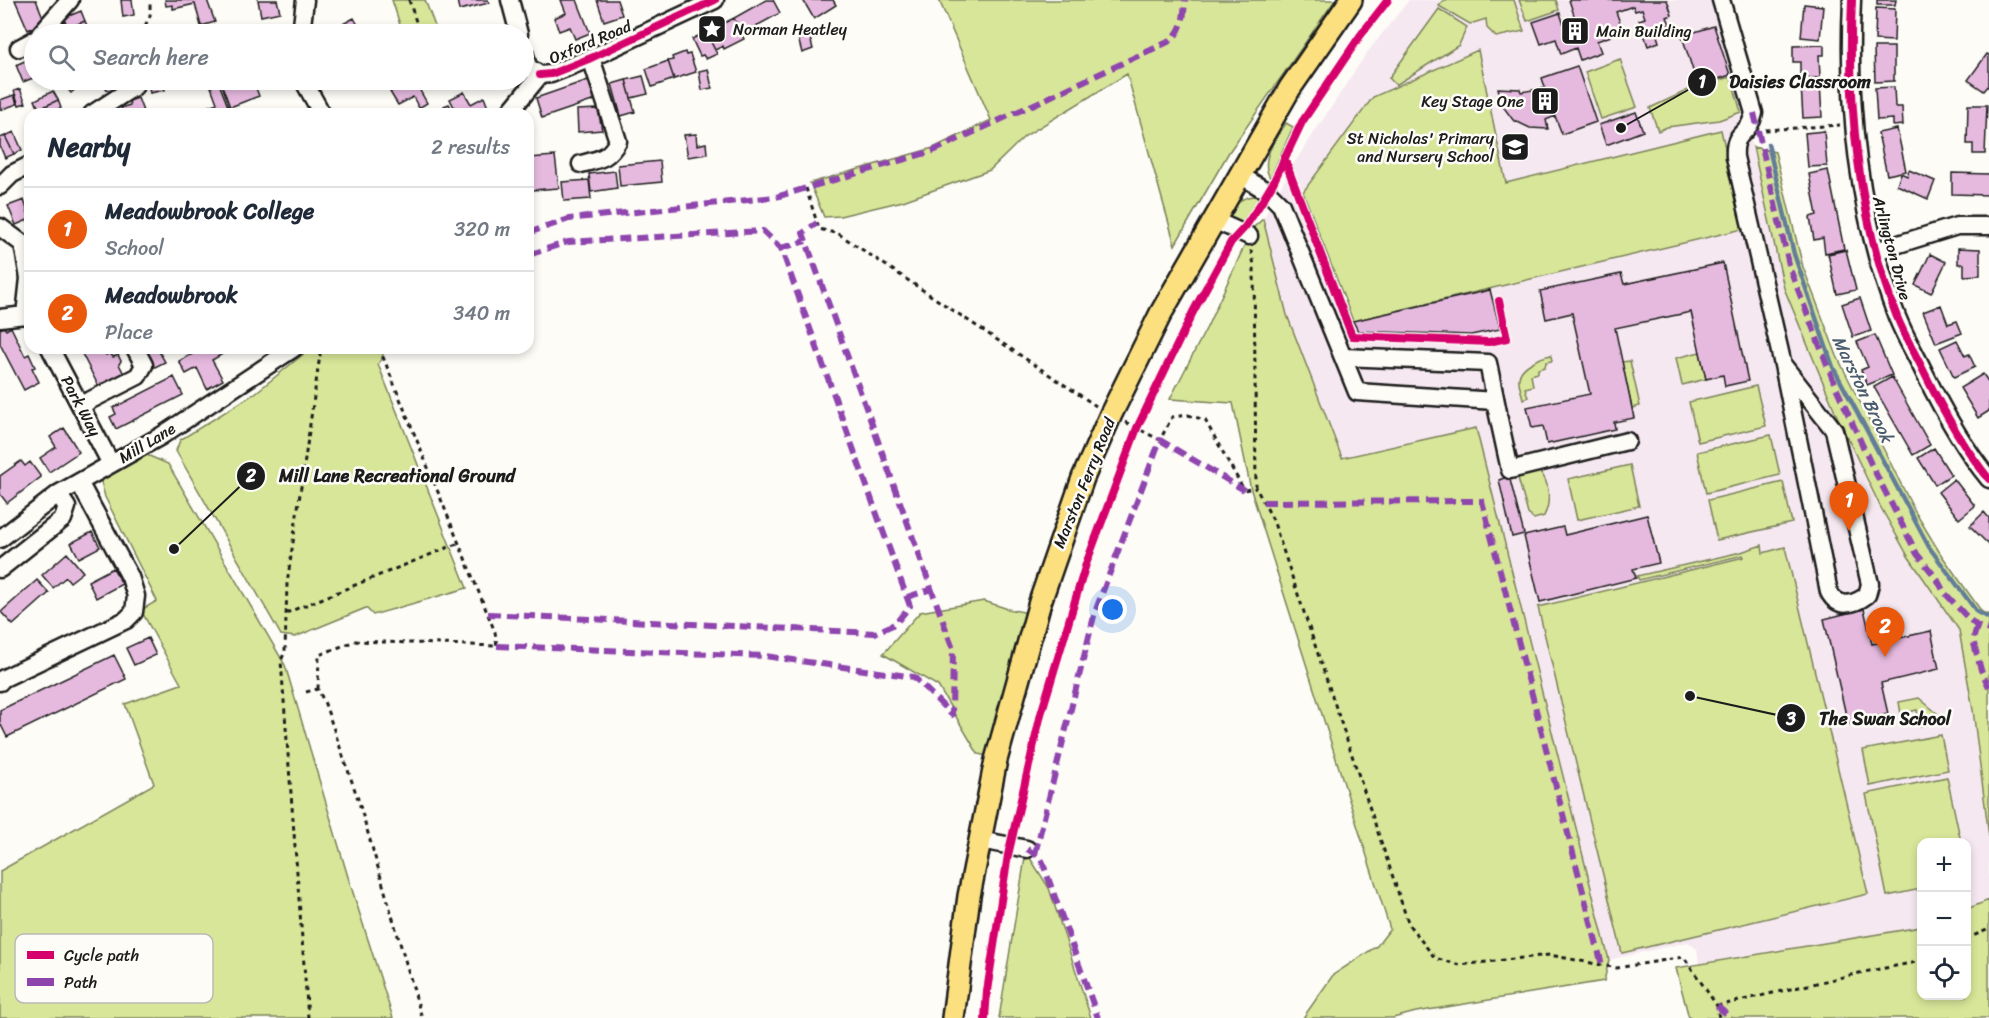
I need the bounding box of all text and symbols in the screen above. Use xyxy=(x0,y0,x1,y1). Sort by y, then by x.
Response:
street label: Oxford Road xyxy=(544,11,637,72)
place icon: Norman Heatley xyxy=(696,13,728,45)
place label: Norman Heatley xyxy=(733,15,848,44)
building icon: Main Building xyxy=(1559,15,1591,47)
place label: Main Building xyxy=(1596,17,1692,46)
search box xyxy=(24,24,534,90)
text: Search here xyxy=(93,38,209,77)
icon: search xyxy=(45,41,78,74)
callout: Daisies Classroom xyxy=(1687,64,1882,100)
text: 1 xyxy=(1698,66,1706,98)
text: Daisies Classroom xyxy=(1729,66,1871,98)
building icon: Key Stage One xyxy=(1529,85,1561,117)
place label: Key Stage One xyxy=(1421,87,1524,116)
text: Nearby xyxy=(48,124,130,170)
place label: St Nicholas' Primary and Nursery School xyxy=(1347,124,1495,171)
text: 2 results xyxy=(431,130,510,165)
school or university icon: St Nicholas' Primary and Nursery School xyxy=(1499,131,1531,163)
text: Meadowbrook College xyxy=(105,192,314,231)
street label: Arlington Drive xyxy=(1864,192,1920,303)
text: 1 xyxy=(63,212,72,247)
text: 320 m xyxy=(454,212,510,247)
text: School xyxy=(105,231,164,266)
text: Meadowbrook xyxy=(105,276,238,315)
text: 2 xyxy=(62,296,73,331)
text: 340 m xyxy=(453,296,510,331)
text: Place xyxy=(105,315,153,350)
water label: Marston Brook xyxy=(1823,330,1904,450)
street label: Park Way xyxy=(53,370,110,443)
street label: Marston Ferry Road xyxy=(1045,412,1124,553)
street label: Mill Lane xyxy=(113,414,182,472)
callout: Mill Lane Recreational Ground xyxy=(236,458,527,494)
text: 2 xyxy=(245,460,257,492)
text: Mill Lane Recreational Ground xyxy=(278,460,517,492)
pin: 1 xyxy=(1830,482,1868,531)
your location xyxy=(1098,595,1127,624)
pin: 2 xyxy=(1866,608,1904,657)
callout: The Swan School xyxy=(1776,700,1964,736)
text: 3 xyxy=(1785,703,1796,735)
text: The Swan School xyxy=(1819,703,1952,735)
map controls xyxy=(1917,838,1971,1000)
button: + xyxy=(1917,838,1971,892)
button: − xyxy=(1917,892,1971,946)
legend xyxy=(15,934,213,1003)
text: Cycle path xyxy=(64,941,139,970)
button: locate xyxy=(1917,946,1971,1000)
text: Path xyxy=(64,968,97,997)

